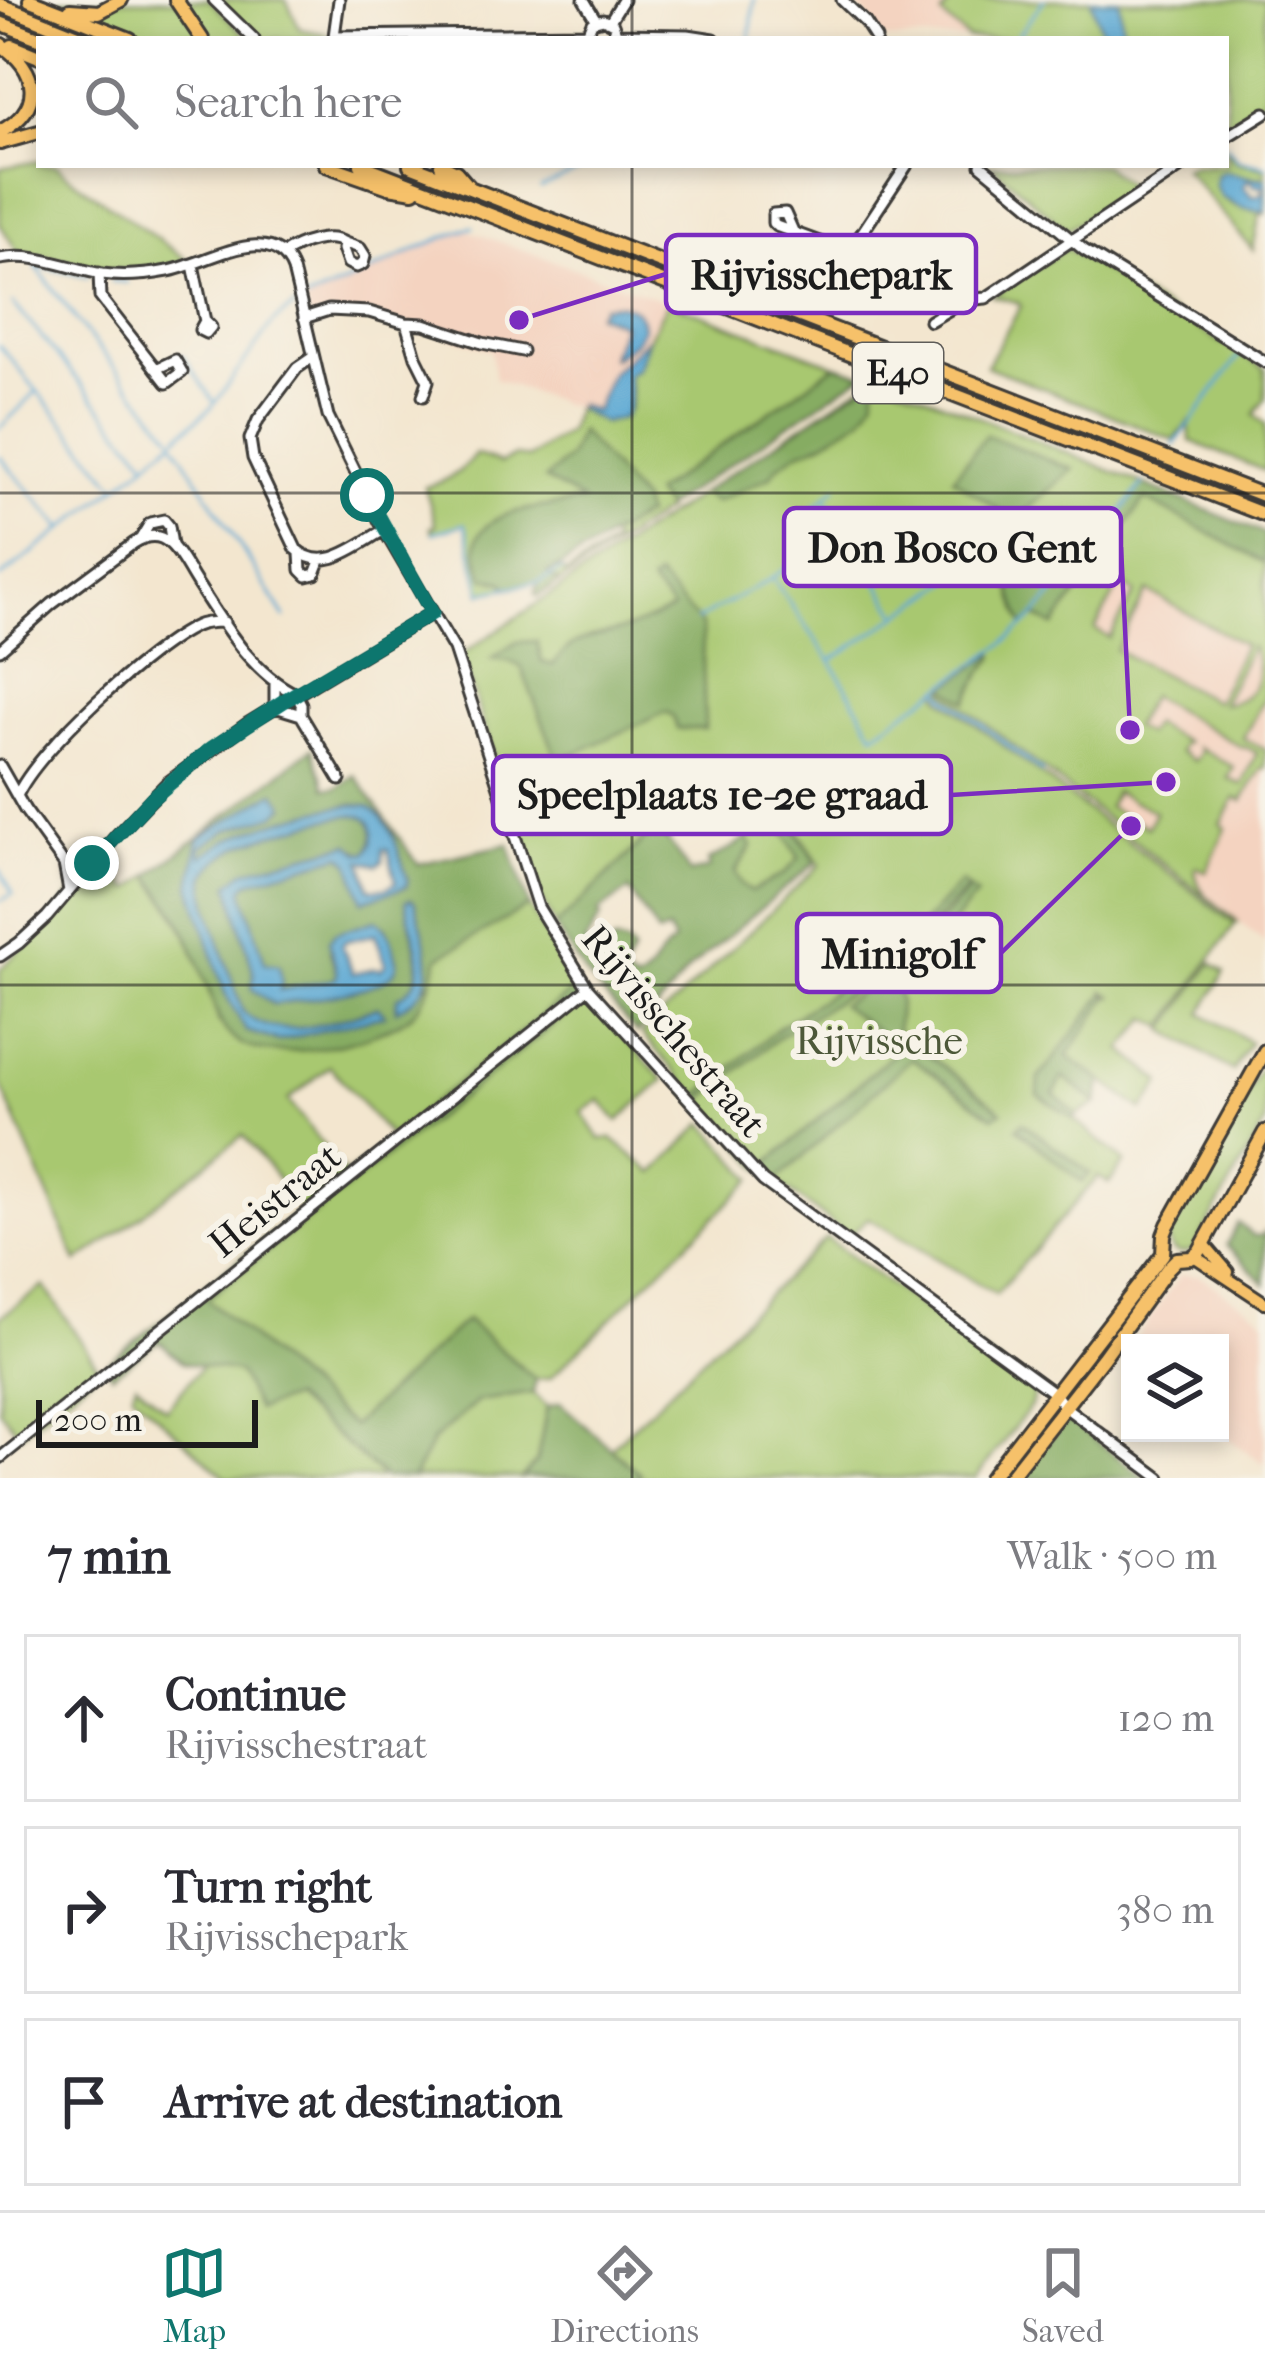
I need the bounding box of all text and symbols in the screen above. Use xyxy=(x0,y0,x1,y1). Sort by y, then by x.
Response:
search box xyxy=(36,36,1229,168)
icon: search xyxy=(78,69,144,135)
text: Search here xyxy=(174,76,402,129)
callout: Rijvisschepark xyxy=(666,235,976,313)
text: Rijvisschepark xyxy=(690,251,953,300)
road number: E40 xyxy=(853,343,943,403)
route start xyxy=(340,468,394,522)
callout: Don Bosco Gent xyxy=(784,508,1121,586)
text: Don Bosco Gent xyxy=(808,524,1098,573)
callout: Speelplaats 1e-2e graad xyxy=(493,756,951,834)
text: Speelplaats 1e-2e graad xyxy=(517,771,928,820)
route end xyxy=(65,836,119,890)
callout: Minigolf xyxy=(797,914,1001,992)
street label: Rijvisschestraat xyxy=(572,916,776,1146)
text: Minigolf xyxy=(821,930,986,979)
park label: Rijvissche xyxy=(795,1018,963,1064)
street label: Heistraat xyxy=(200,1133,350,1267)
map controls xyxy=(1121,1334,1229,1442)
button: layers xyxy=(1121,1334,1229,1442)
scale bar xyxy=(36,1394,258,1447)
text: 200 m xyxy=(54,1401,142,1440)
text: 7 min xyxy=(48,1526,171,1586)
text: Walk · 500 m xyxy=(1007,1533,1217,1579)
text: Continue xyxy=(165,1669,346,1722)
icon: ahead xyxy=(51,1685,117,1751)
text: 120 m xyxy=(1118,1695,1214,1741)
text: Rijvisschestraat xyxy=(165,1722,427,1768)
text: Turn right xyxy=(165,1861,372,1914)
icon: right xyxy=(51,1877,117,1943)
text: 380 m xyxy=(1116,1887,1214,1933)
text: Rijvisschepark xyxy=(165,1914,408,1960)
icon: arrive xyxy=(51,2069,117,2135)
text: Arrive at destination xyxy=(165,2076,562,2129)
tab: Map xyxy=(161,2240,227,2351)
tab: Directions xyxy=(550,2240,699,2351)
tab: Saved xyxy=(1022,2240,1104,2351)

